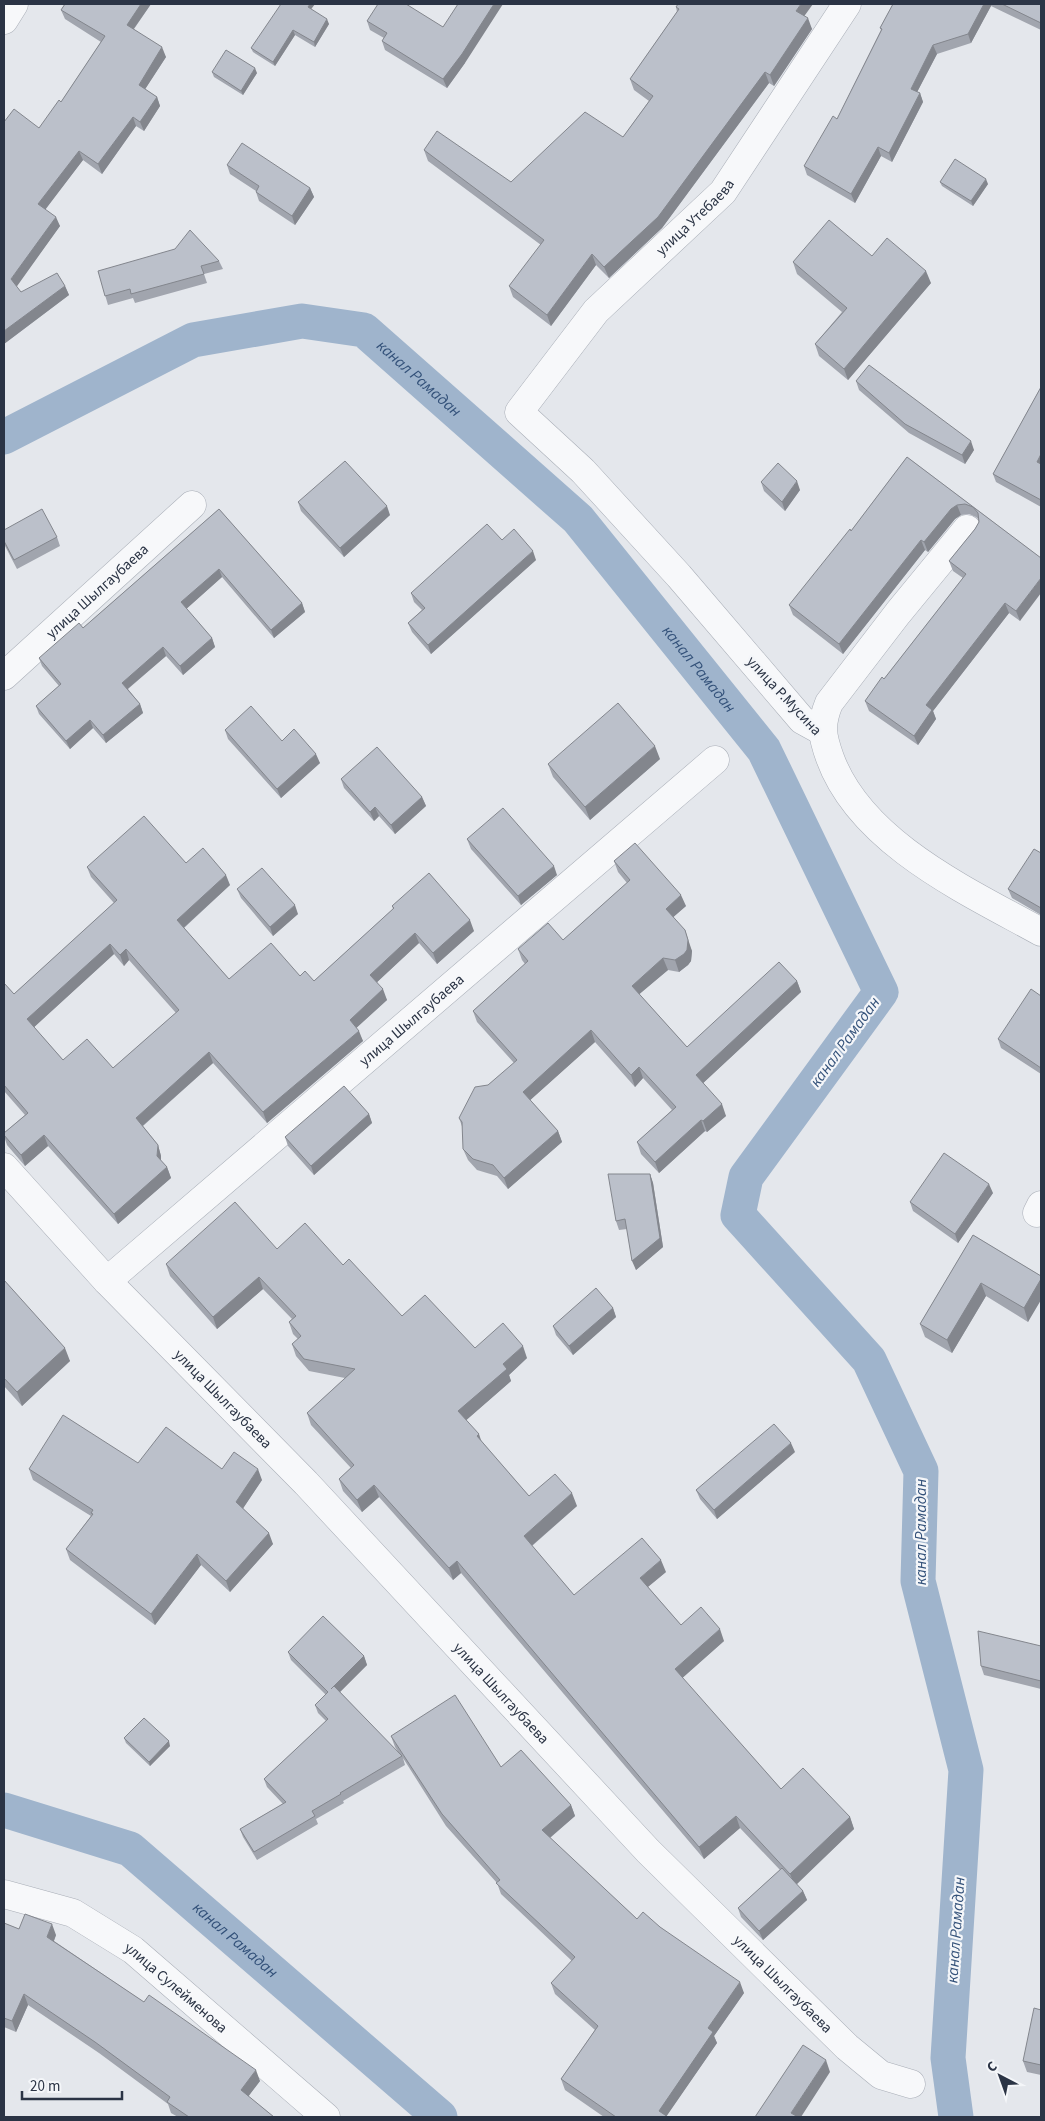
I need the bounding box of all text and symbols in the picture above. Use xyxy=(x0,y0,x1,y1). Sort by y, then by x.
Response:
street label: улица Утебаева xyxy=(651,175,739,260)
water label: канал Рамадан xyxy=(372,335,466,422)
street label: улица Шылгаубаева xyxy=(41,539,153,643)
water label: канал Рамадан xyxy=(657,621,741,718)
street label: улица Р.Мусина xyxy=(742,652,826,740)
street label: улица Шылгаубаева xyxy=(355,969,468,1071)
water label: канал Рамадан xyxy=(805,992,885,1092)
street label: улица Шылгаубаева xyxy=(169,1344,277,1453)
water label: канал Рамадан xyxy=(910,1478,932,1585)
street label: улица Шылгаубаева xyxy=(449,1638,554,1749)
water label: канал Рамадан xyxy=(941,1876,971,1984)
water label: канал Рамадан xyxy=(188,1897,283,1983)
street label: улица Шылгаубаева xyxy=(729,1930,837,2038)
street label: улица Сулейменова xyxy=(121,1937,232,2038)
north arrow xyxy=(975,2051,1025,2101)
text: С xyxy=(982,2057,1002,2077)
scale bar xyxy=(22,2068,122,2100)
text: 20 m xyxy=(30,2076,60,2097)

